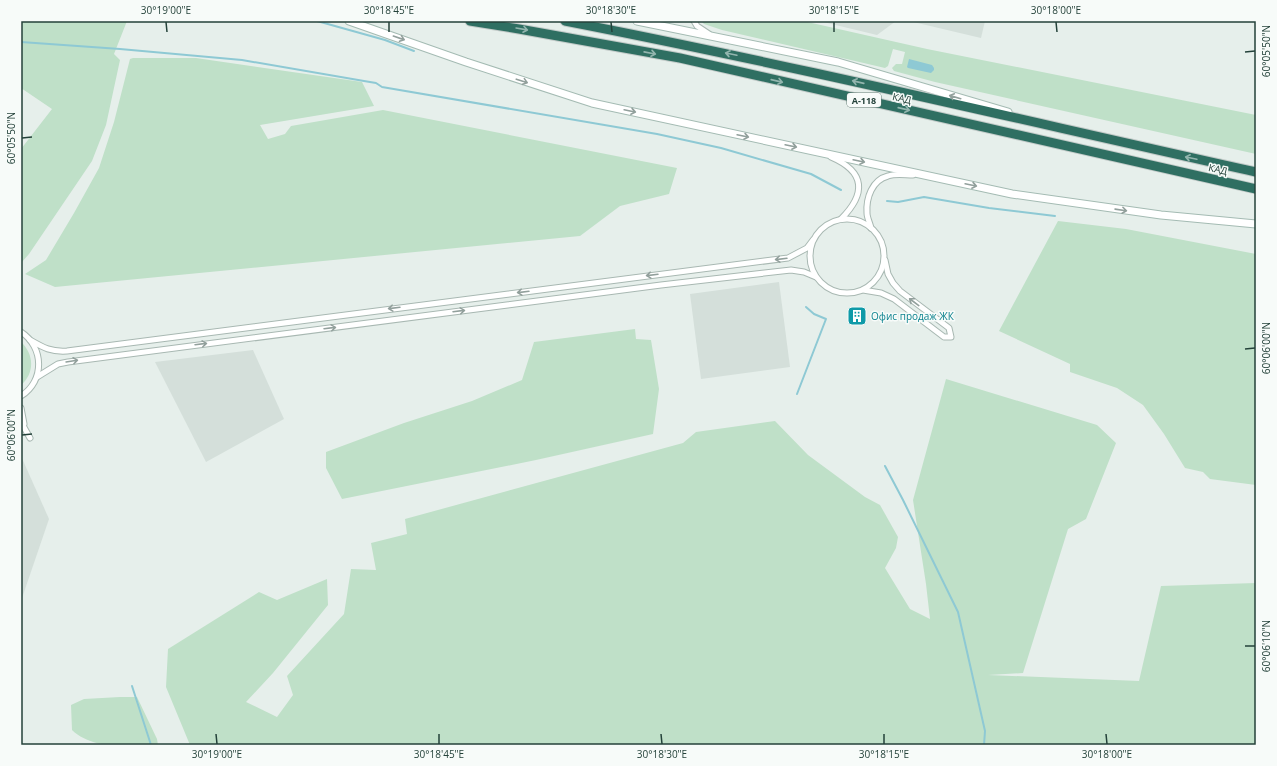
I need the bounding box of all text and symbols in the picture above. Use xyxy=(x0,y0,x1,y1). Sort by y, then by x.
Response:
text: 30°19'00"E xyxy=(141,3,191,17)
text: 30°18'45"E xyxy=(364,3,414,17)
text: 30°18'30"E xyxy=(586,3,636,17)
text: 30°18'15"E xyxy=(809,3,859,17)
text: 30°18'00"E xyxy=(1031,3,1081,17)
text: 60°05'50"N xyxy=(1259,25,1273,77)
one-way arrow xyxy=(516,26,529,34)
one-way arrow xyxy=(393,34,405,42)
one-way arrow xyxy=(643,49,656,57)
one-way arrow xyxy=(725,50,738,58)
one-way arrow xyxy=(516,77,528,85)
one-way arrow xyxy=(770,77,783,85)
one-way arrow xyxy=(852,78,865,86)
street label: КАД xyxy=(891,89,913,107)
road number: А-118 xyxy=(847,93,881,107)
one-way arrow xyxy=(949,93,962,100)
one-way arrow xyxy=(897,106,910,114)
one-way arrow xyxy=(623,108,636,116)
text: 60°05'50"N xyxy=(4,112,18,164)
one-way arrow xyxy=(736,132,749,140)
one-way arrow xyxy=(785,143,798,151)
one-way arrow xyxy=(1184,153,1197,161)
one-way arrow xyxy=(852,158,865,166)
street label: КАД xyxy=(1207,160,1229,178)
one-way arrow xyxy=(964,181,977,189)
one-way arrow xyxy=(1114,206,1127,214)
one-way arrow xyxy=(775,255,788,263)
one-way arrow xyxy=(646,271,659,279)
one-way arrow xyxy=(517,288,530,295)
one-way arrow xyxy=(909,298,920,306)
one-way arrow xyxy=(388,304,401,312)
building icon: Офис продаж ЖК xyxy=(846,305,868,327)
one-way arrow xyxy=(452,307,465,315)
place label: Офис продаж ЖК xyxy=(871,309,955,323)
text: 60°06'00"N xyxy=(1259,322,1273,374)
one-way arrow xyxy=(323,324,336,332)
one-way arrow xyxy=(194,340,207,348)
one-way arrow xyxy=(65,357,78,365)
text: 60°06'00"N xyxy=(4,409,18,461)
text: 60°06'10"N xyxy=(1259,620,1273,672)
text: 30°19'00"E xyxy=(192,747,242,761)
text: 30°18'45"E xyxy=(414,747,464,761)
text: 30°18'30"E xyxy=(637,747,687,761)
text: 30°18'15"E xyxy=(859,747,909,761)
text: 30°18'00"E xyxy=(1082,747,1132,761)

